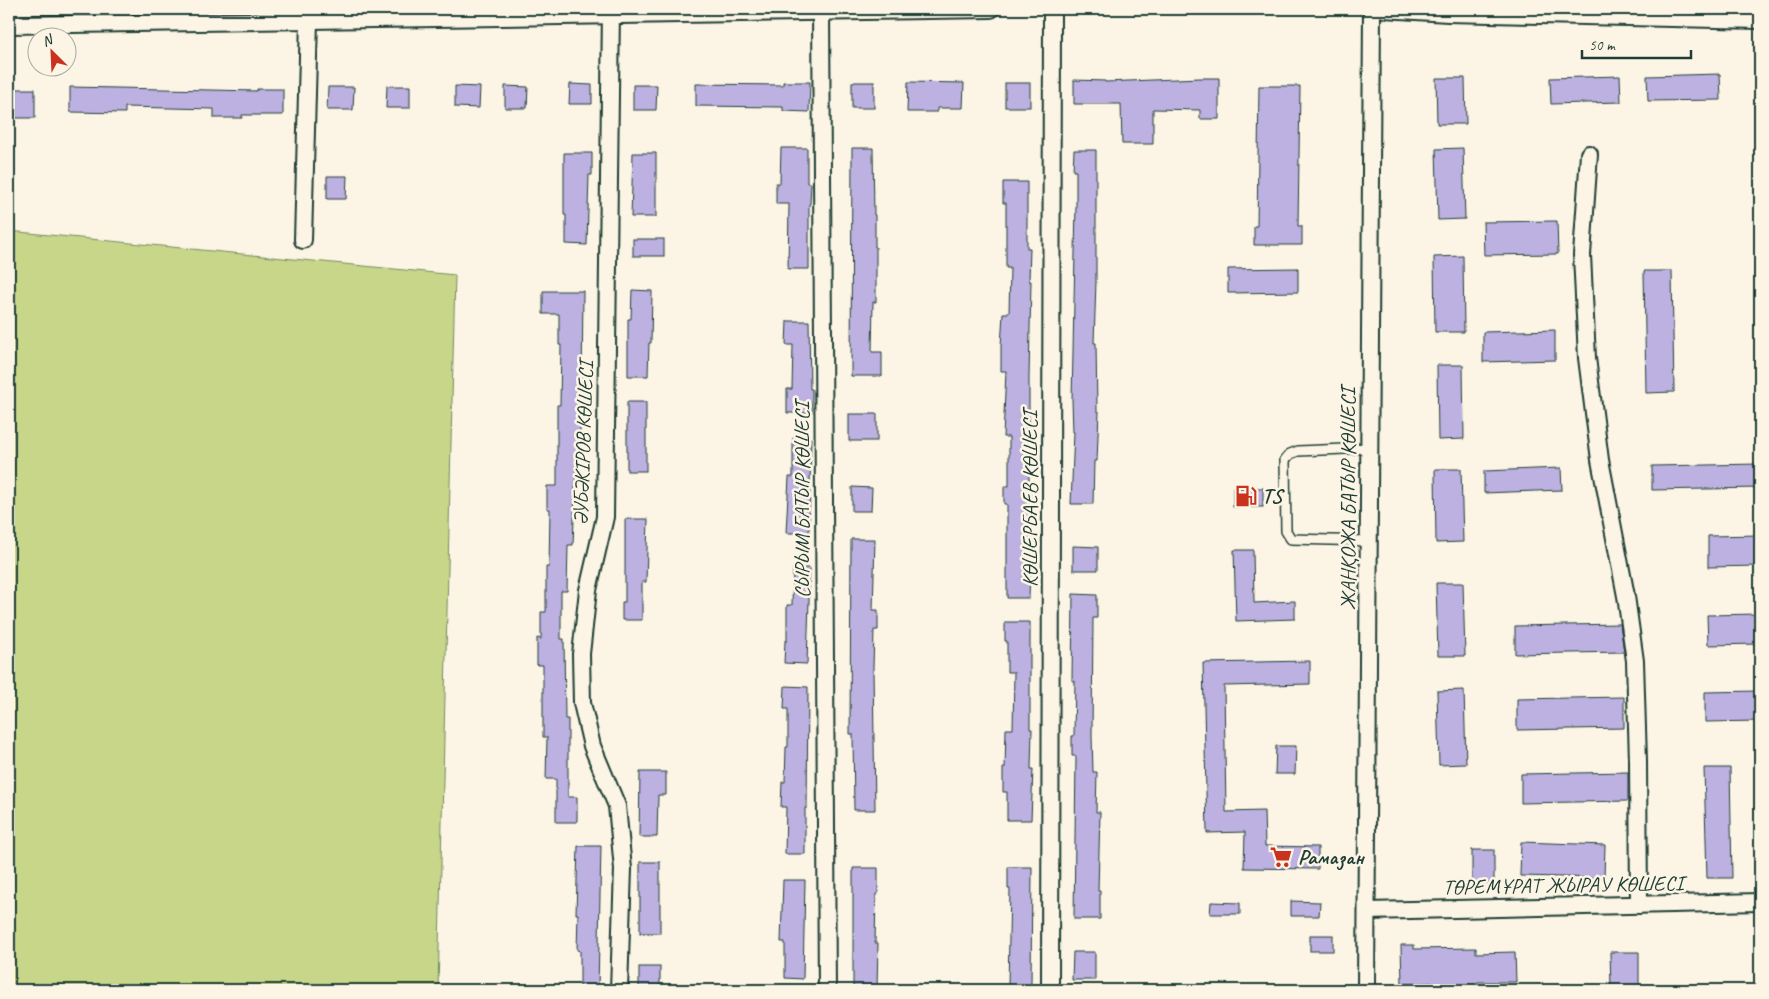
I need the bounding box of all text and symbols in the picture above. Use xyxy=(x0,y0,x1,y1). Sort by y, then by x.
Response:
north arrow xyxy=(28,28,78,78)
scale bar xyxy=(1582,28,1690,60)
text: N xyxy=(39,30,56,50)
text: 50 m xyxy=(1589,36,1616,55)
street label: ӘУБӘКІРОВ КӨШЕСІ xyxy=(567,356,599,525)
street label: ЖАНҚОЖА БАТЫР КӨШЕСІ xyxy=(1335,383,1361,610)
street label: СЫРЫМ БАТЫР КӨШЕСІ xyxy=(789,397,815,598)
street label: КӨШЕРБАЕВ КӨШЕСІ xyxy=(1017,406,1043,587)
fuel station icon: TS xyxy=(1233,483,1259,509)
place label: TS xyxy=(1262,483,1285,509)
supermarket icon: Рамазан xyxy=(1268,844,1294,870)
place label: Рамазан xyxy=(1298,844,1365,871)
street label: ТӨРЕМҰРАТ ЖЫРАУ КӨШЕСІ xyxy=(1443,870,1688,900)

